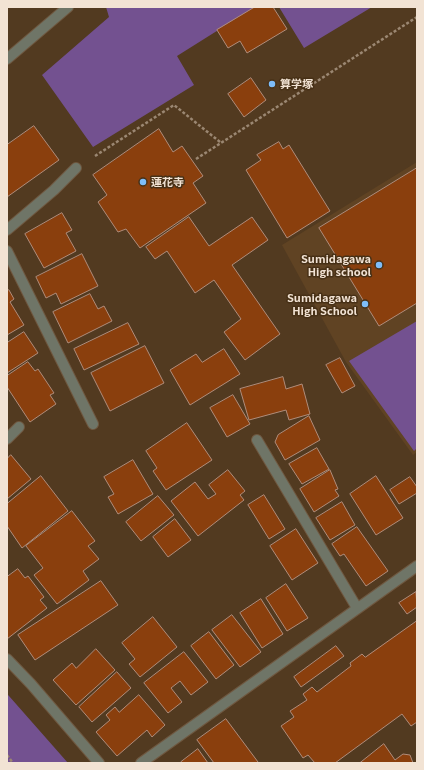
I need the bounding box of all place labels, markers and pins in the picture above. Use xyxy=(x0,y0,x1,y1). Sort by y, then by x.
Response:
place label: 算学塚 xyxy=(280,77,313,91)
marker: 算学塚 xyxy=(267,79,277,89)
place label: 蓮花寺 xyxy=(151,175,184,189)
marker: 蓮花寺 xyxy=(138,177,148,187)
place label: Sumidagawa High school xyxy=(301,252,371,278)
marker: Sumidagawa High school xyxy=(374,260,384,270)
place label: Sumidagawa High School xyxy=(287,291,357,317)
marker: Sumidagawa High School xyxy=(360,299,370,309)

